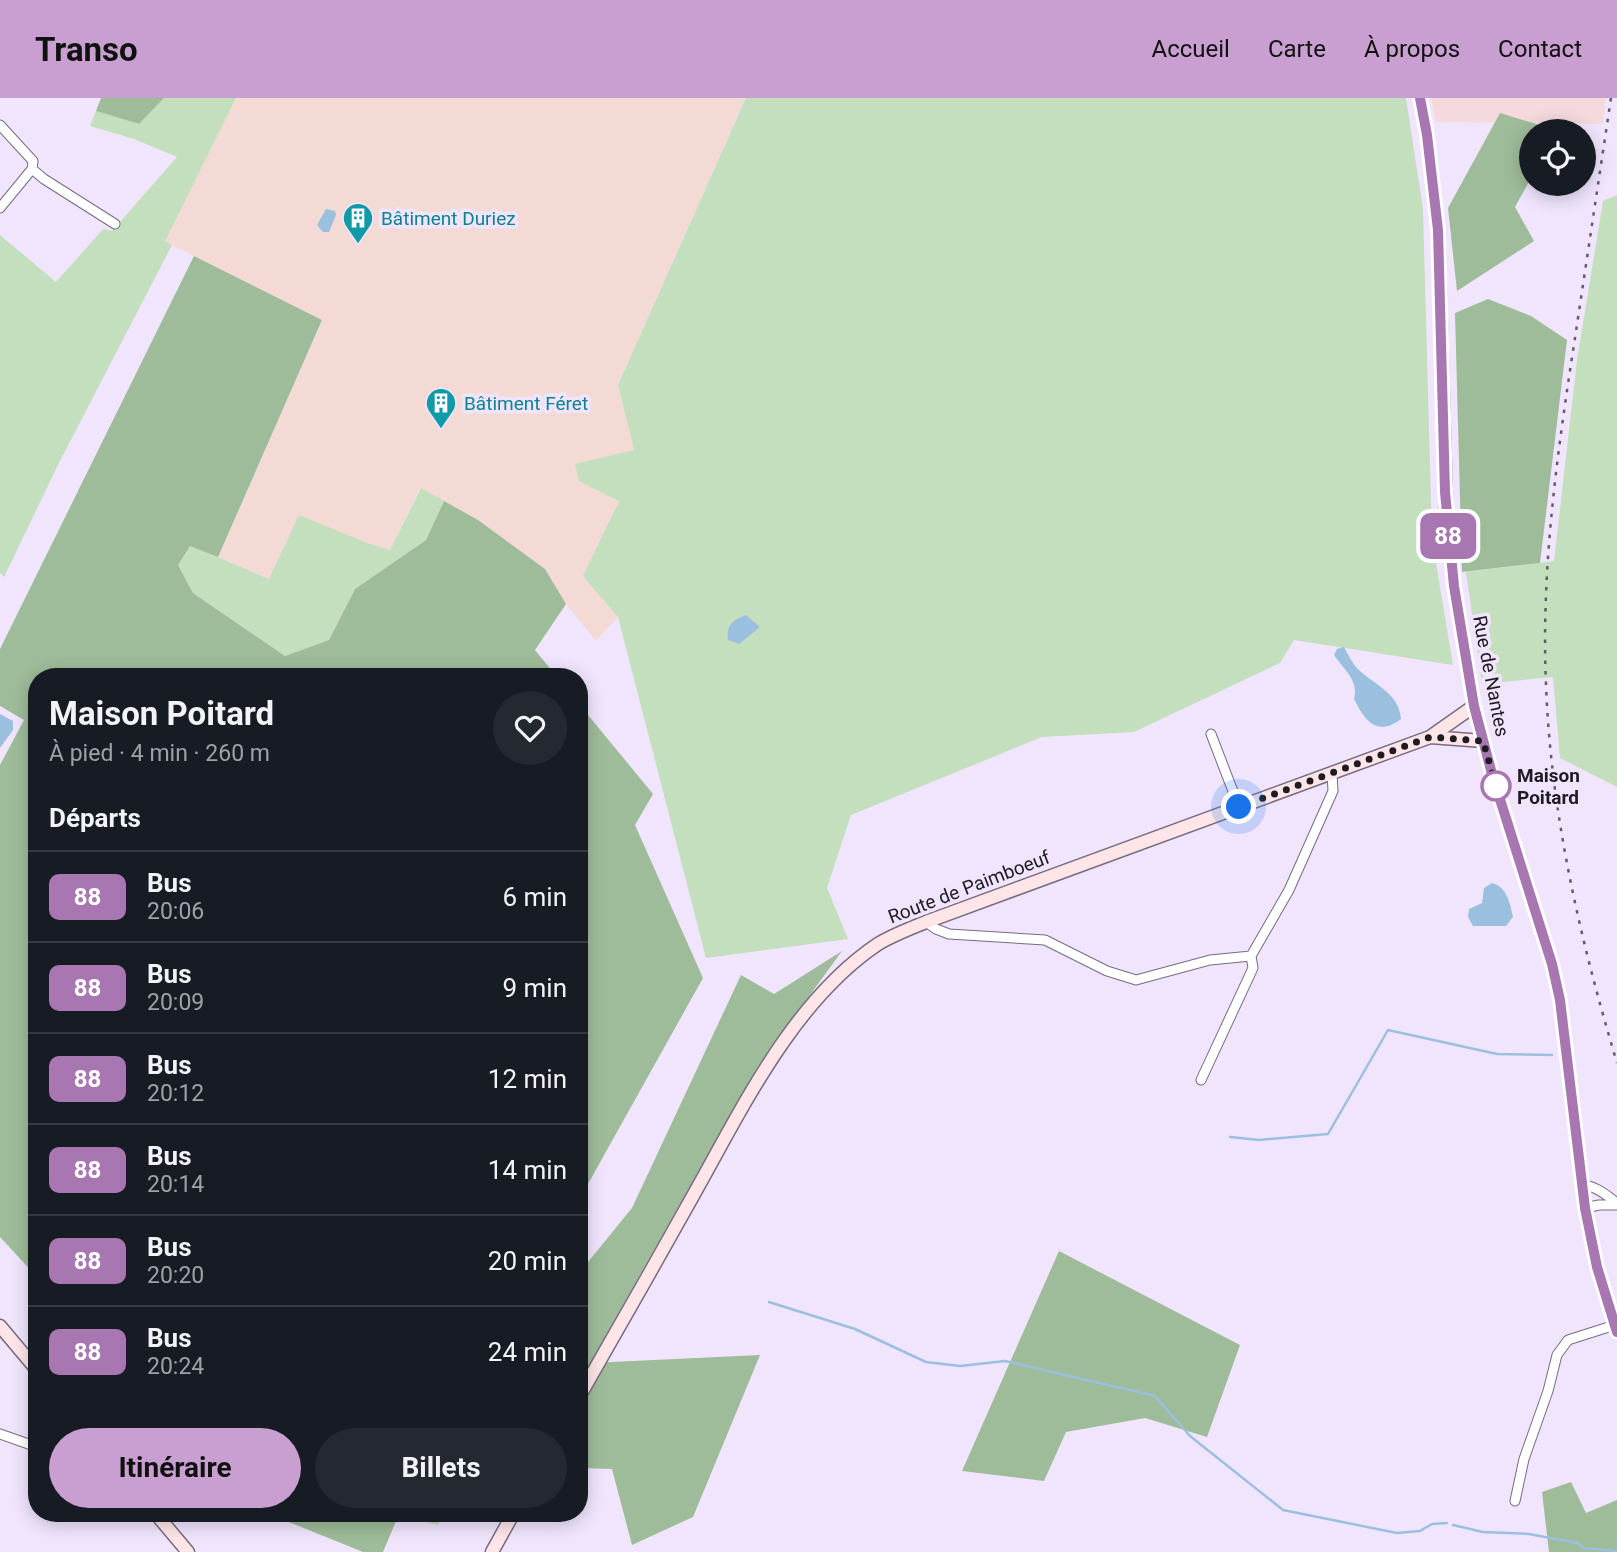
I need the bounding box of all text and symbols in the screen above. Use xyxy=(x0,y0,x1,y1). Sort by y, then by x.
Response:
text: Transo xyxy=(35,30,138,69)
text: Accueil xyxy=(1151,35,1230,63)
text: Carte xyxy=(1268,35,1326,63)
text: À propos xyxy=(1364,35,1460,63)
text: Contact xyxy=(1498,35,1582,63)
map controls xyxy=(1519,119,1596,196)
button: locate xyxy=(1519,119,1596,196)
building icon: Bâtiment Duriez xyxy=(341,201,375,245)
place label: Bâtiment Duriez xyxy=(381,207,516,230)
building icon: Bâtiment Féret xyxy=(424,386,458,430)
place label: Bâtiment Féret xyxy=(464,392,588,415)
line badge: 88 xyxy=(1416,513,1480,559)
text: 88 xyxy=(1434,522,1462,550)
street label: Rue de Nantes xyxy=(1468,613,1514,739)
button: heart xyxy=(493,691,567,765)
text: Maison Poitard xyxy=(49,694,274,733)
text: À pied · 4 min · 260 m xyxy=(49,740,270,767)
place label: Maison Poitard xyxy=(1517,764,1580,809)
marker: Maison Poitard xyxy=(1481,771,1511,801)
your location xyxy=(1221,789,1256,824)
text: Départs xyxy=(49,803,141,833)
street label: Route de Paimboeuf xyxy=(885,845,1054,928)
text: Bus xyxy=(147,868,192,898)
text: 6 min xyxy=(502,882,567,912)
text: 88 xyxy=(74,883,101,911)
text: 20:06 xyxy=(147,898,204,925)
text: Bus xyxy=(147,959,192,989)
text: 9 min xyxy=(502,973,567,1003)
text: 88 xyxy=(74,974,101,1002)
text: 20:09 xyxy=(147,989,204,1016)
text: Bus xyxy=(147,1050,192,1080)
text: 12 min xyxy=(488,1064,567,1094)
text: 88 xyxy=(74,1065,101,1093)
text: 20:12 xyxy=(147,1080,204,1107)
text: Bus xyxy=(147,1141,192,1171)
text: 14 min xyxy=(488,1155,567,1185)
text: 88 xyxy=(74,1156,101,1184)
text: 20:14 xyxy=(147,1171,204,1198)
text: Bus xyxy=(147,1232,192,1262)
text: 20 min xyxy=(488,1246,567,1276)
text: 88 xyxy=(74,1247,101,1275)
text: 20:20 xyxy=(147,1262,204,1289)
text: Bus xyxy=(147,1323,192,1353)
text: 24 min xyxy=(488,1337,567,1367)
text: 88 xyxy=(74,1338,101,1366)
text: 20:24 xyxy=(147,1353,204,1380)
button: Itinéraire xyxy=(49,1428,301,1508)
button: Billets xyxy=(315,1428,567,1508)

